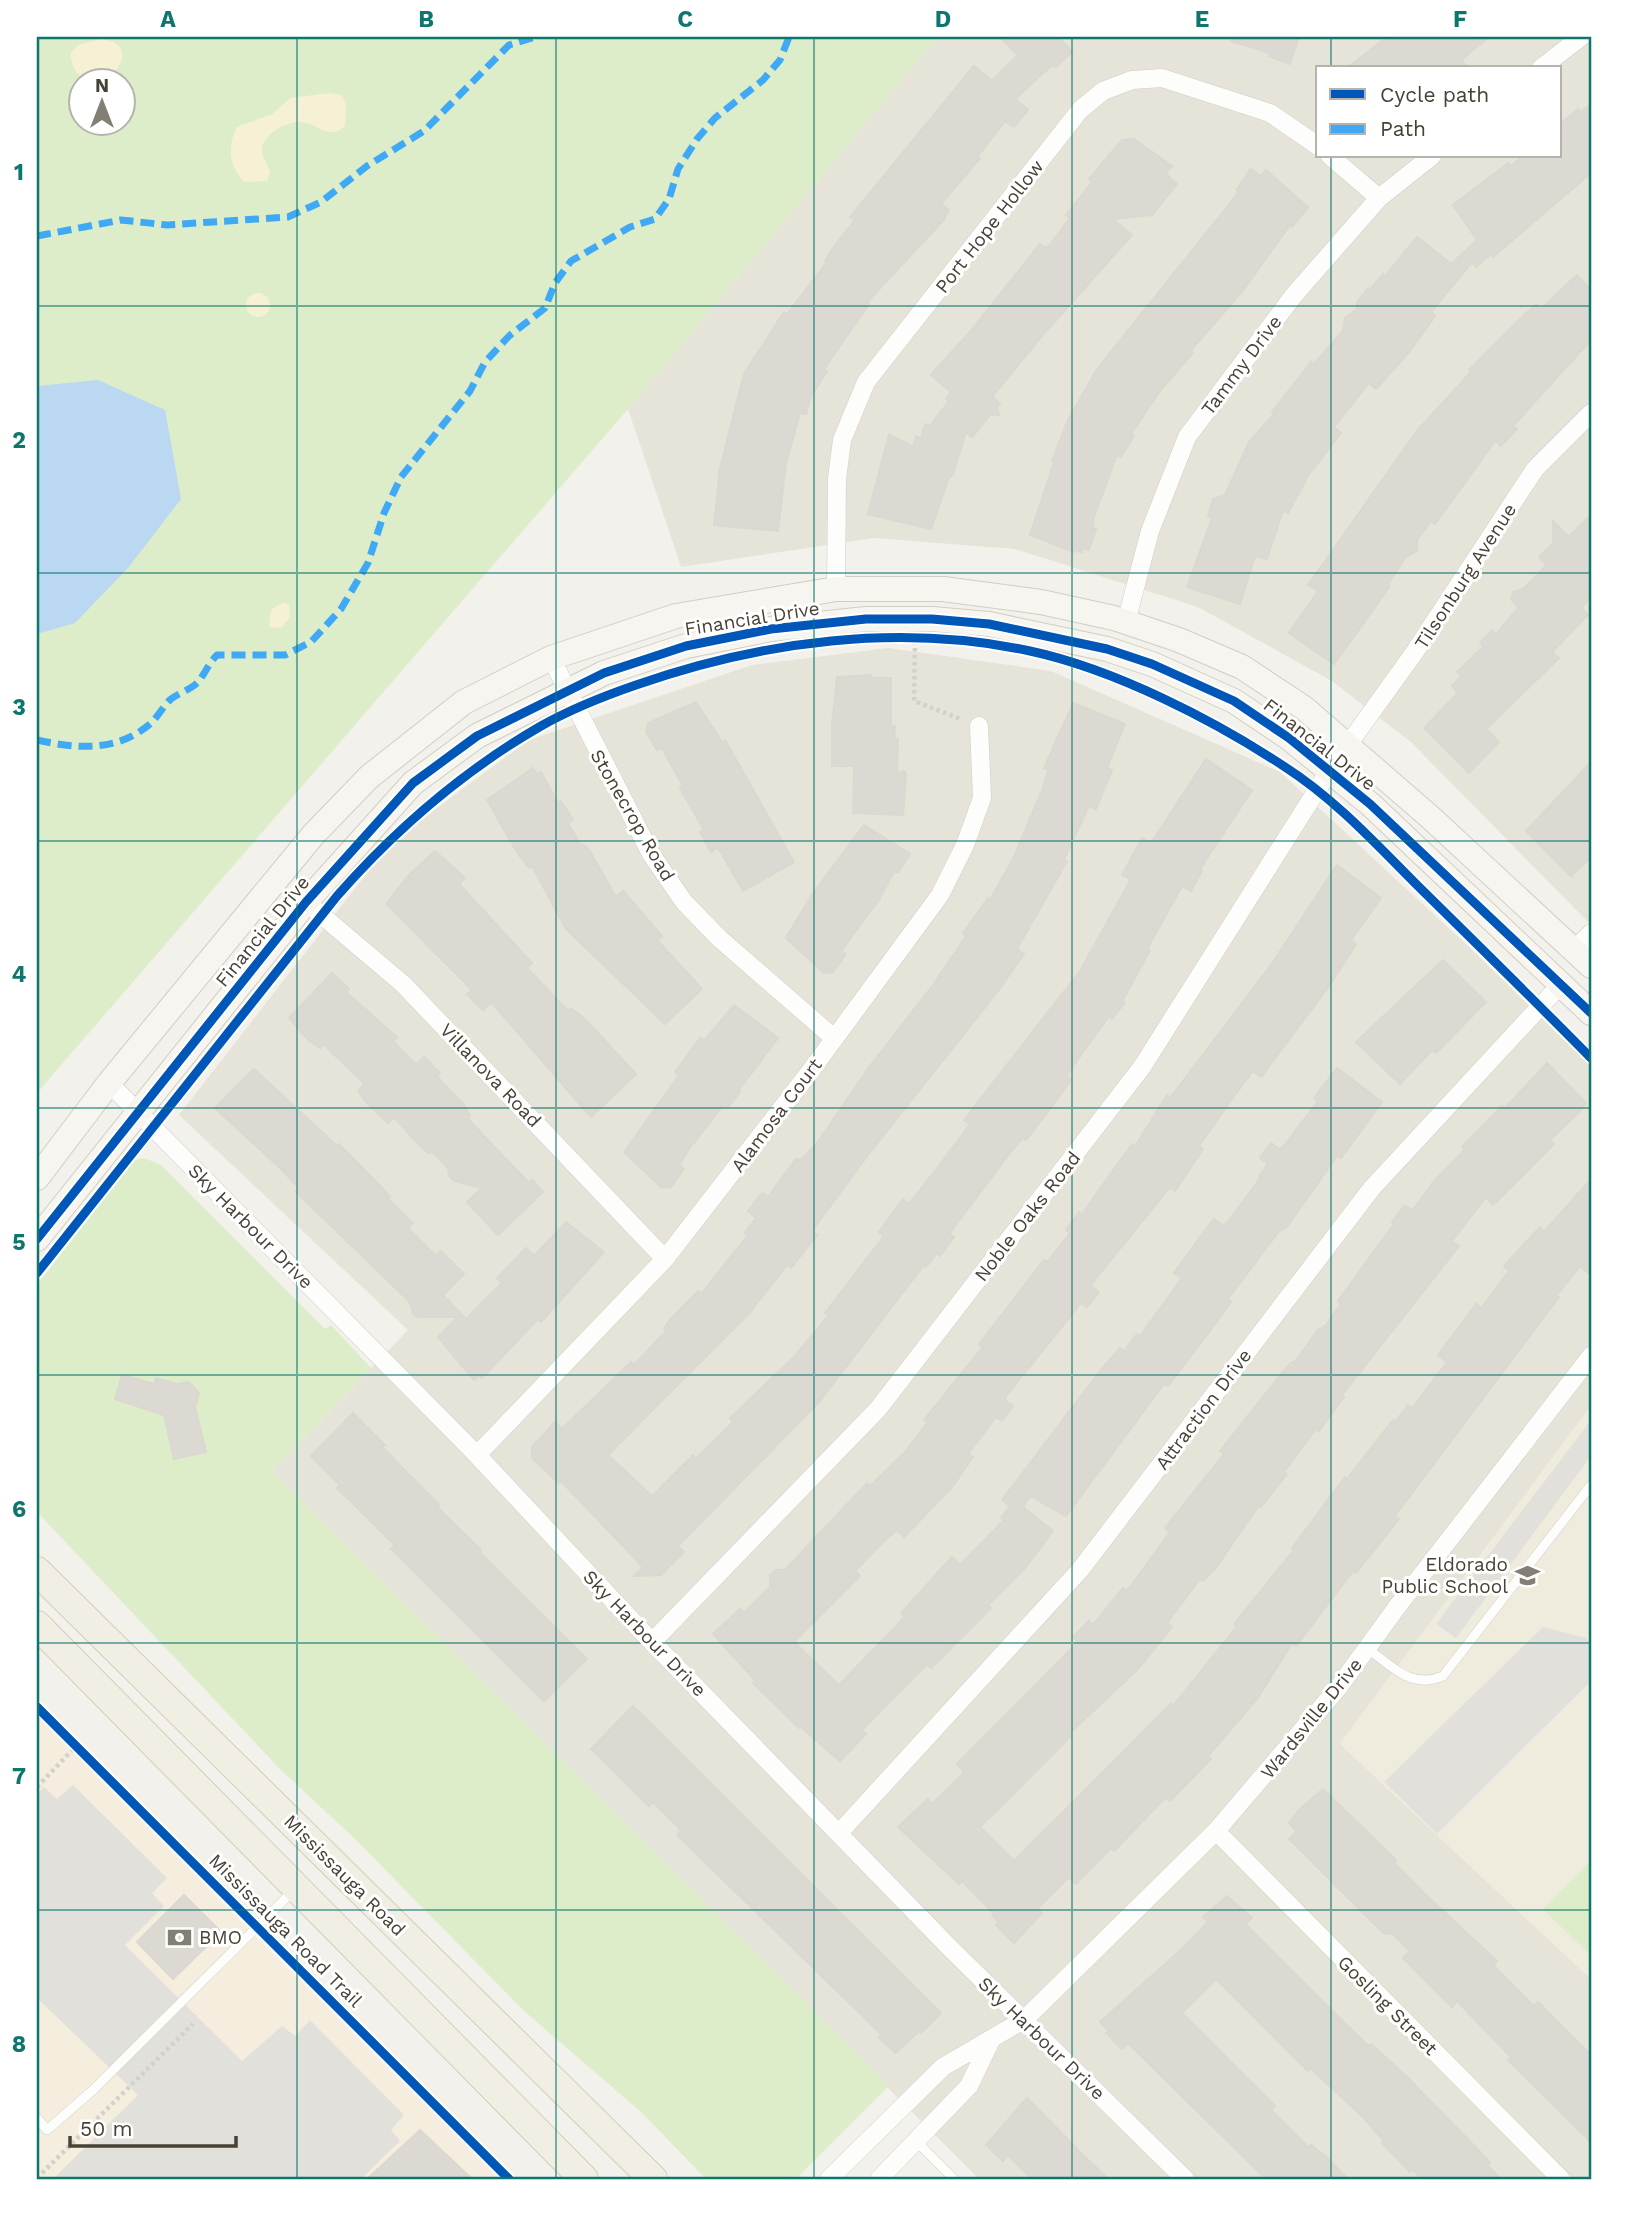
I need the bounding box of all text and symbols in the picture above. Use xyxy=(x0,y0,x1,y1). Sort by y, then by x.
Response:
text: A xyxy=(160,6,176,33)
text: B xyxy=(418,6,434,33)
text: C xyxy=(677,6,693,33)
text: D xyxy=(935,6,951,33)
text: E xyxy=(1195,6,1209,33)
text: F xyxy=(1453,6,1467,33)
north arrow xyxy=(66,66,136,136)
legend xyxy=(1316,66,1562,158)
text: N xyxy=(95,74,109,97)
text: Cycle path xyxy=(1380,82,1489,107)
text: Path xyxy=(1380,116,1426,141)
street label: Port Hope Hollow xyxy=(930,155,1049,298)
text: 1 xyxy=(14,159,24,186)
street label: Tammy Drive xyxy=(1196,311,1286,420)
text: 2 xyxy=(12,427,26,454)
street label: Tilsonburg Avenue xyxy=(1410,499,1521,653)
street label: Financial Drive xyxy=(683,596,821,641)
street label: Financial Drive xyxy=(1259,693,1380,795)
text: 3 xyxy=(12,694,26,721)
street label: Stonecrop Road xyxy=(585,745,680,885)
street label: Financial Drive xyxy=(211,871,314,991)
text: 4 xyxy=(12,961,27,988)
street label: Villanova Road xyxy=(435,1019,546,1132)
street label: Alamosa Court xyxy=(726,1054,827,1177)
street label: Noble Oaks Road xyxy=(969,1147,1085,1286)
street label: Sky Harbour Drive xyxy=(183,1159,318,1294)
text: 5 xyxy=(12,1229,26,1256)
street label: Attraction Drive xyxy=(1150,1344,1256,1474)
text: 6 xyxy=(12,1496,26,1523)
place label: Eldorado Public School xyxy=(1382,1553,1508,1598)
school or university icon: Eldorado Public School xyxy=(1514,1561,1542,1589)
street label: Sky Harbour Drive xyxy=(578,1565,711,1701)
street label: Wardsville Drive xyxy=(1256,1653,1367,1783)
text: 7 xyxy=(12,1763,26,1790)
street label: Mississauga Road xyxy=(279,1810,410,1941)
street label: Mississauga Road Trail xyxy=(204,1849,367,2012)
bank icon: BMO xyxy=(165,1923,193,1951)
place label: BMO xyxy=(199,1926,242,1949)
street label: Gosling Street xyxy=(1333,1951,1442,2060)
street label: Sky Harbour Drive xyxy=(974,1972,1110,2105)
text: 8 xyxy=(12,2031,26,2058)
scale bar xyxy=(70,2104,236,2148)
text: 50 m xyxy=(80,2116,132,2141)

